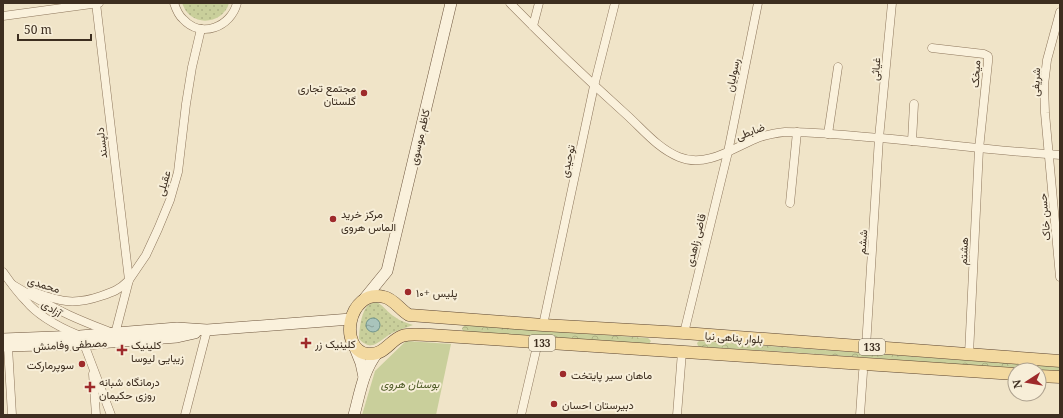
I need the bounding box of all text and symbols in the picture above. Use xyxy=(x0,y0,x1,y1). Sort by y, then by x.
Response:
scale bar xyxy=(18,16,91,42)
text: 50 m xyxy=(24,21,52,38)
street label: رسولیان xyxy=(721,57,743,93)
street label: غیاثی xyxy=(867,57,884,81)
street label: میخک xyxy=(967,60,983,88)
street label: شریفی xyxy=(1027,67,1043,97)
place label: مجتمع تجاری گلستان xyxy=(298,80,356,108)
marker: مجتمع تجاری گلستان xyxy=(359,88,369,98)
street label: کاظم موسوی xyxy=(405,108,434,167)
street label: ضابطی xyxy=(733,119,767,143)
street label: دلپسند xyxy=(92,126,111,159)
street label: توحیدی xyxy=(556,143,578,179)
street label: عقیلی xyxy=(152,168,174,197)
street label: حسن خاک xyxy=(1034,193,1054,241)
place label: مرکز خرید الماس هروی xyxy=(341,206,396,234)
street label: قاضی زاهدی xyxy=(681,212,709,268)
marker: مرکز خرید الماس هروی xyxy=(328,214,338,224)
street label: ششم xyxy=(854,229,871,255)
street label: هشتم xyxy=(955,236,972,265)
street label: محمدی xyxy=(26,272,62,296)
place label: پلیس +۱۰ xyxy=(416,285,457,301)
marker: پلیس +۱۰ xyxy=(403,287,413,297)
street label: آزادی xyxy=(39,296,66,321)
street label: بلوار پناهی نیا xyxy=(704,327,764,348)
street label: مصطفی وفامنش xyxy=(33,335,108,353)
road number: 133 xyxy=(529,335,555,351)
place label: کلینیک زر xyxy=(314,336,356,351)
place label: کلینیک زیبایی لیوسا xyxy=(131,337,184,365)
marker: کلینیک زر xyxy=(300,337,312,349)
road number: 133 xyxy=(859,339,885,355)
marker: کلینیک زیبایی لیوسا xyxy=(116,344,128,356)
place label: سوپرمارکت xyxy=(27,357,74,373)
marker: سوپرمارکت xyxy=(77,359,87,369)
north arrow xyxy=(1007,362,1047,402)
place label: ماهان سیر پایتخت xyxy=(571,367,652,383)
marker: ماهان سیر پایتخت xyxy=(558,369,568,379)
place label: درمانگاه شبانه روزی حکیمان xyxy=(99,374,160,402)
park label: بوستان هروی xyxy=(381,376,440,391)
text: N xyxy=(1008,378,1025,390)
marker: درمانگاه شبانه روزی حکیمان xyxy=(84,381,96,393)
place label: دبیرستان احسان xyxy=(562,397,634,412)
marker: دبیرستان احسان xyxy=(549,399,559,409)

